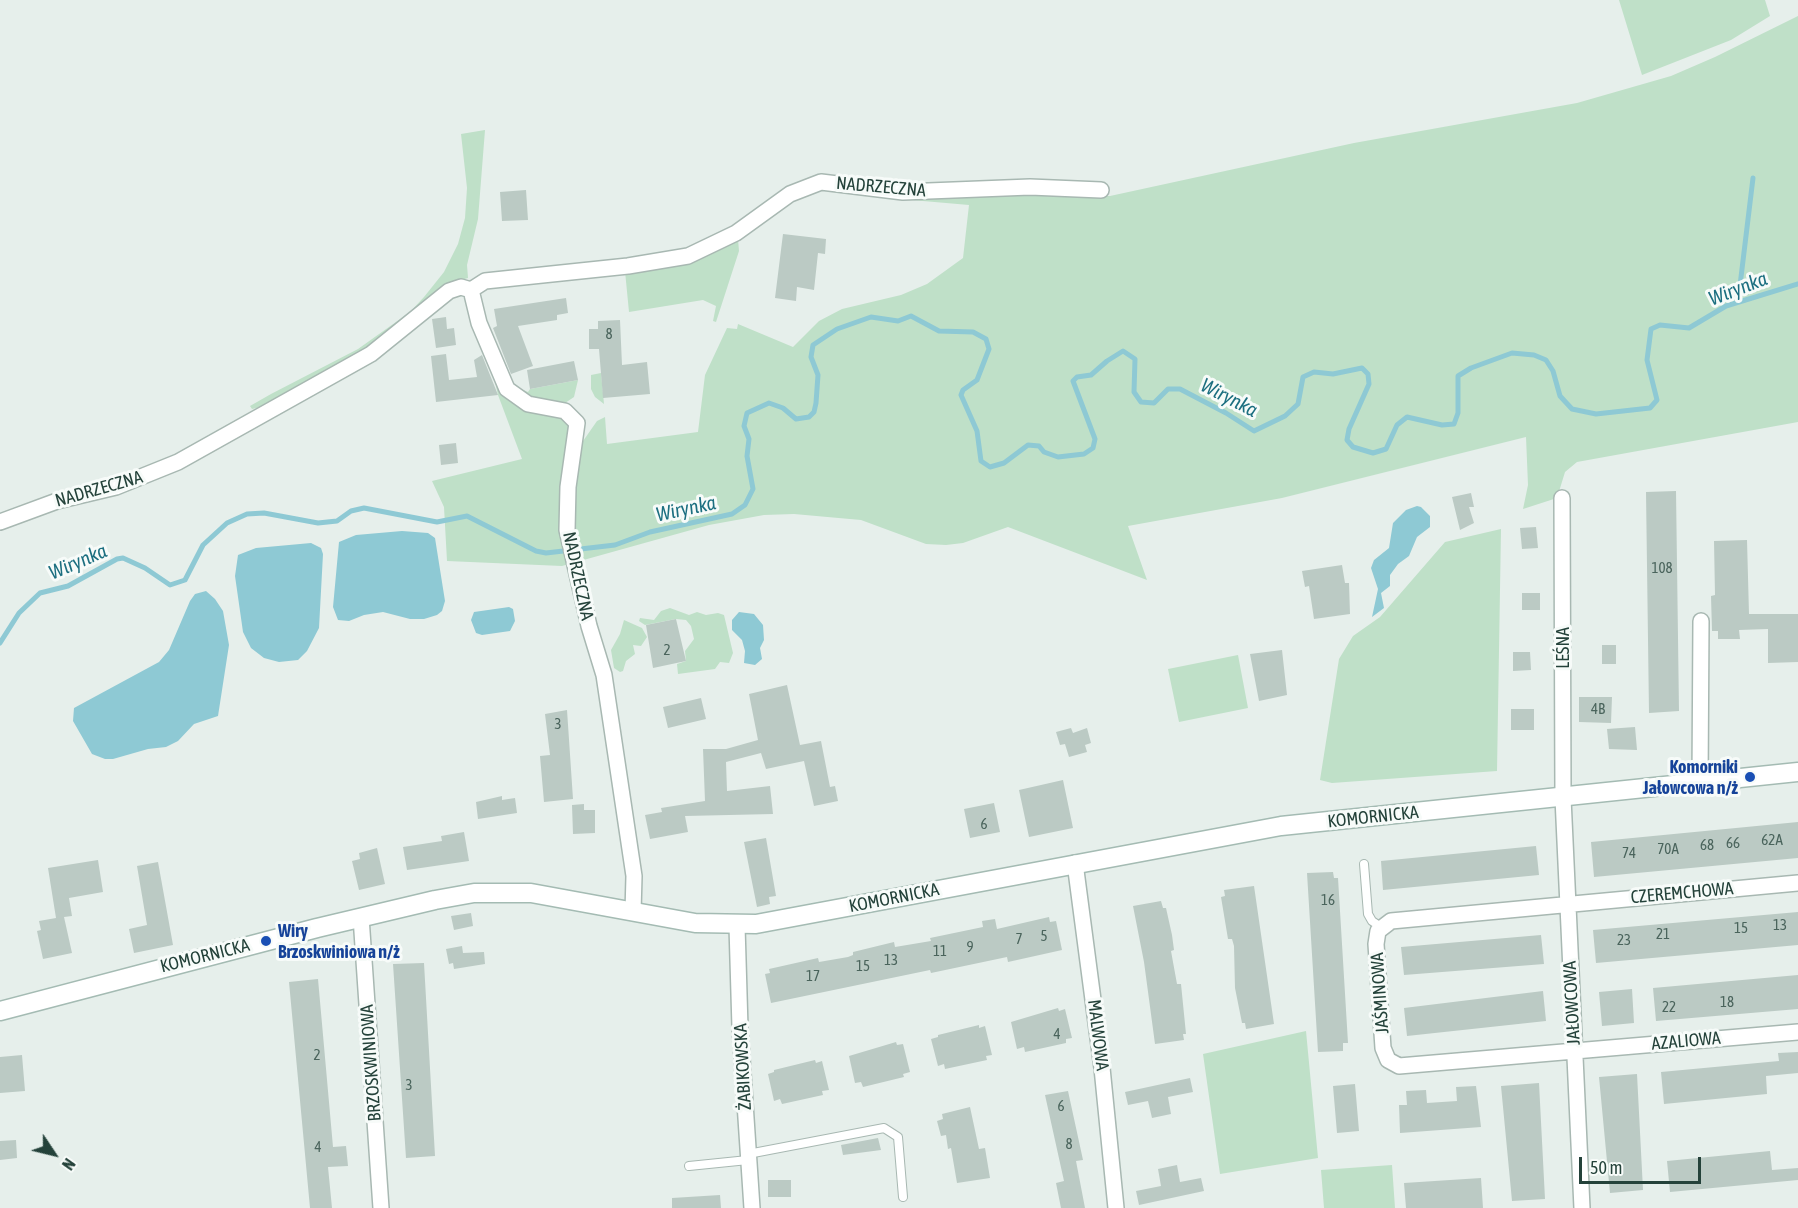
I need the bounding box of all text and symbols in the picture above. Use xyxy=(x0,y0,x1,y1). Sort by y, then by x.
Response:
street label: NADRZECZNA xyxy=(835,172,927,202)
water label: Wirynka xyxy=(1705,267,1771,311)
house number: 8 xyxy=(605,325,613,343)
water label: Wirynka xyxy=(1197,374,1261,422)
street label: NADRZECZNA xyxy=(53,466,145,512)
water label: Wirynka xyxy=(654,491,718,527)
street label: NADRZECZNA xyxy=(558,530,598,622)
water label: Wirynka xyxy=(45,539,111,585)
house number: 108 xyxy=(1651,559,1673,577)
street label: LEŚNA xyxy=(1552,627,1574,669)
house number: 2 xyxy=(663,641,671,659)
house number: 4B xyxy=(1591,700,1605,718)
house number: 3 xyxy=(554,715,562,733)
place label: Komorniki Jałowcowa n/ż xyxy=(1643,756,1738,798)
marker: Komorniki Jałowcowa n/ż xyxy=(1743,770,1757,784)
street label: KOMORNICKA xyxy=(1326,801,1420,833)
house number: 6 xyxy=(980,815,988,833)
house number: 62A xyxy=(1761,831,1783,849)
house number: 66 xyxy=(1726,834,1740,852)
house number: 68 xyxy=(1700,836,1714,854)
house number: 70A xyxy=(1657,840,1679,858)
house number: 74 xyxy=(1622,844,1636,862)
street label: CZEREMCHOWA xyxy=(1630,878,1734,908)
street label: KOMORNICKA xyxy=(847,879,941,917)
house number: 16 xyxy=(1321,891,1335,909)
house number: 13 xyxy=(1773,916,1787,934)
house number: 15 xyxy=(1734,919,1748,937)
place label: Wiry Brzoskwiniowa n/ż xyxy=(278,920,400,962)
house number: 21 xyxy=(1656,925,1670,943)
house number: 5 xyxy=(1040,927,1048,945)
house number: 7 xyxy=(1015,930,1023,948)
house number: 23 xyxy=(1617,931,1631,949)
street label: KOMORNICKA xyxy=(158,934,252,978)
marker: Wiry Brzoskwiniowa n/ż xyxy=(259,934,273,948)
house number: 9 xyxy=(966,938,974,956)
house number: 11 xyxy=(933,942,947,960)
house number: 13 xyxy=(884,951,898,969)
street label: JAŚMINOWA xyxy=(1366,952,1394,1034)
house number: 15 xyxy=(856,957,870,975)
street label: JAŁOWCOWA xyxy=(1559,961,1585,1045)
house number: 17 xyxy=(806,967,820,985)
house number: 18 xyxy=(1720,993,1734,1011)
street label: MALWOWA xyxy=(1083,998,1113,1072)
house number: 22 xyxy=(1662,998,1676,1016)
street label: BRZOSKWINIOWA xyxy=(356,1004,386,1122)
street label: ŻABIKOWSKA xyxy=(730,1023,756,1111)
house number: 4 xyxy=(1053,1025,1061,1043)
street label: AZALIOWA xyxy=(1651,1027,1721,1055)
house number: 2 xyxy=(313,1046,321,1064)
house number: 3 xyxy=(405,1076,413,1094)
house number: 6 xyxy=(1057,1097,1065,1115)
north arrow xyxy=(24,1124,84,1184)
house number: 8 xyxy=(1065,1135,1073,1153)
house number: 4 xyxy=(314,1138,322,1156)
scale bar xyxy=(1582,1145,1704,1183)
text: N xyxy=(59,1155,79,1173)
text: 50 m xyxy=(1590,1157,1622,1178)

